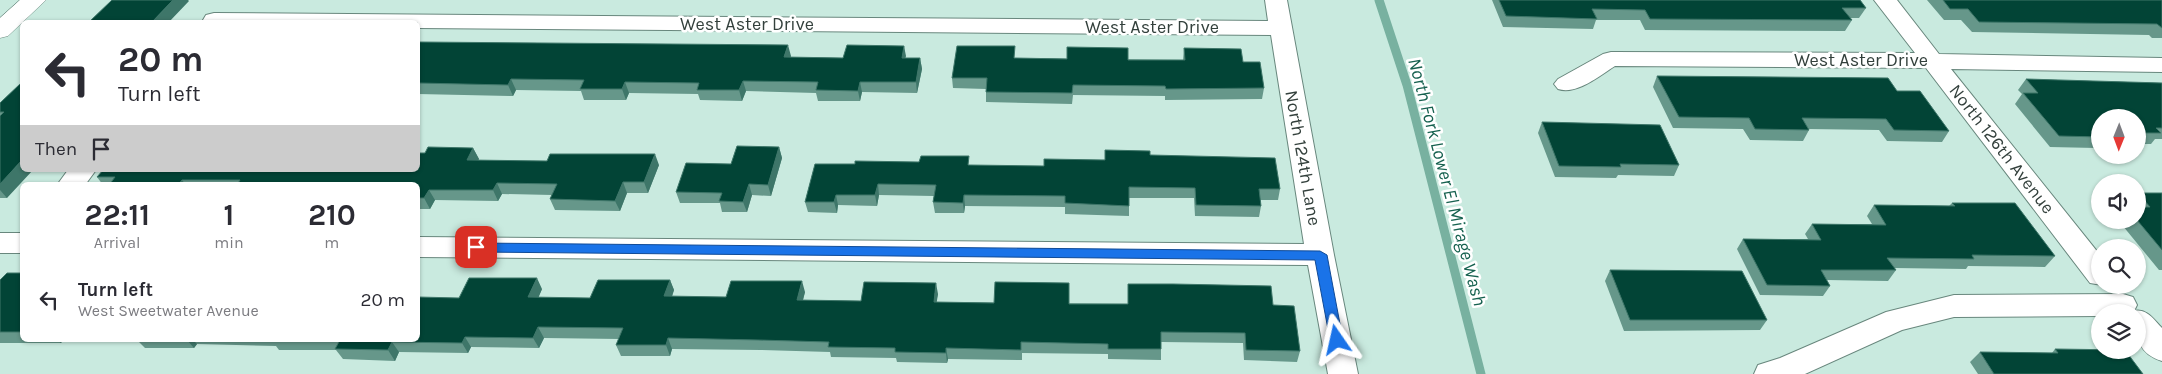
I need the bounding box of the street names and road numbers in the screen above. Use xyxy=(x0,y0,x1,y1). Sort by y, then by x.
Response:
street label: West Aster Drive xyxy=(680,13,814,35)
street label: West Aster Drive xyxy=(1085,16,1219,38)
street label: West Aster Drive xyxy=(1794,49,1928,71)
street label: North 126th Avenue xyxy=(1945,80,2059,218)
street label: North 124th Lane xyxy=(1280,88,1326,228)

